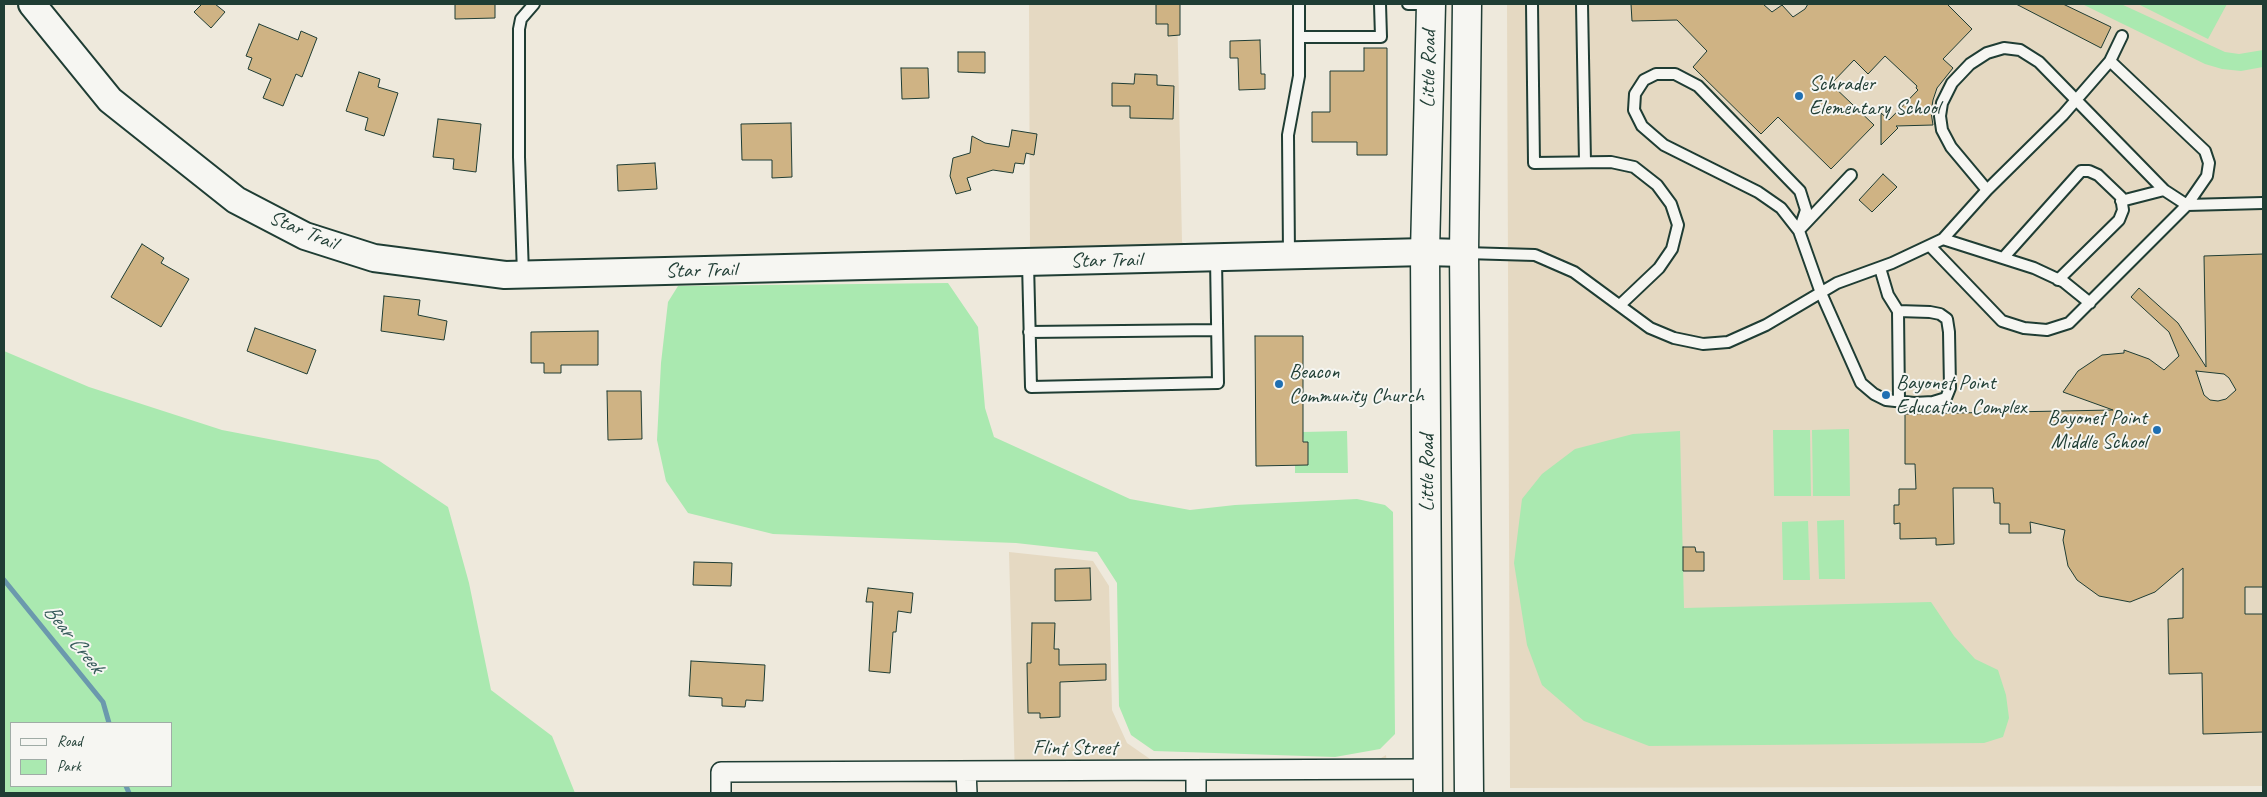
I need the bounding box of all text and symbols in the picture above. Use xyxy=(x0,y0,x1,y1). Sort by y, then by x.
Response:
street label: Little Road xyxy=(1416,30,1442,108)
place label: Schrader Elementary School xyxy=(1809,71,1940,121)
marker: Schrader Elementary School xyxy=(1793,90,1805,102)
street label: Star Trail xyxy=(265,205,341,257)
street label: Star Trail xyxy=(1070,248,1142,274)
street label: Star Trail xyxy=(665,258,737,284)
place label: Beacon Community Church xyxy=(1289,359,1424,409)
place label: Bayonet Point Education Complex xyxy=(1896,370,2026,420)
marker: Beacon Community Church xyxy=(1273,378,1285,390)
marker: Bayonet Point Education Complex xyxy=(1880,389,1892,401)
place label: Bayonet Point Middle School xyxy=(2048,405,2147,455)
marker: Bayonet Point Middle School xyxy=(2151,424,2163,436)
street label: Little Road xyxy=(1414,434,1440,512)
water label: Bear Creek xyxy=(37,599,109,679)
legend xyxy=(10,722,172,787)
text: Road xyxy=(57,732,82,751)
street label: Flint Street xyxy=(1033,735,1117,761)
text: Park xyxy=(57,757,81,776)

